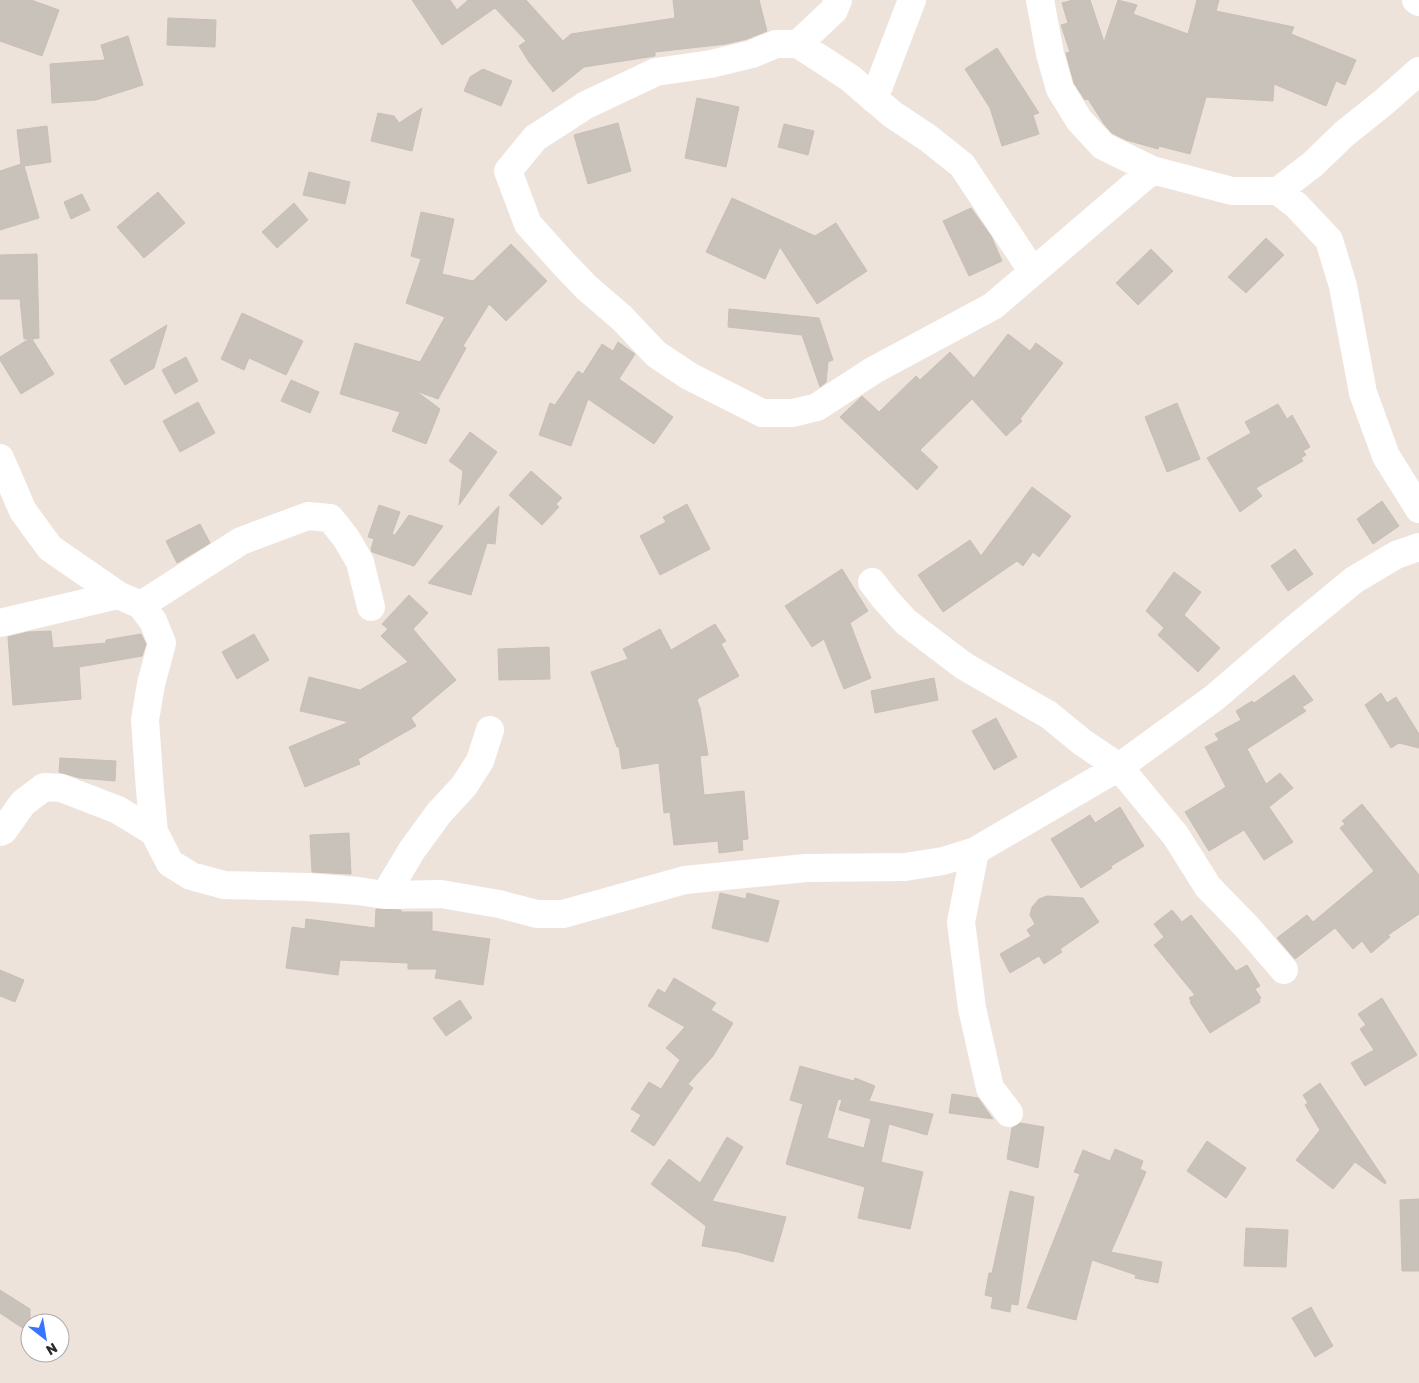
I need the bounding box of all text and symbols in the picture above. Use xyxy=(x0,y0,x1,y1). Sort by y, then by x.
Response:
north arrow xyxy=(20,1313,70,1363)
text: N xyxy=(43,1339,60,1359)

